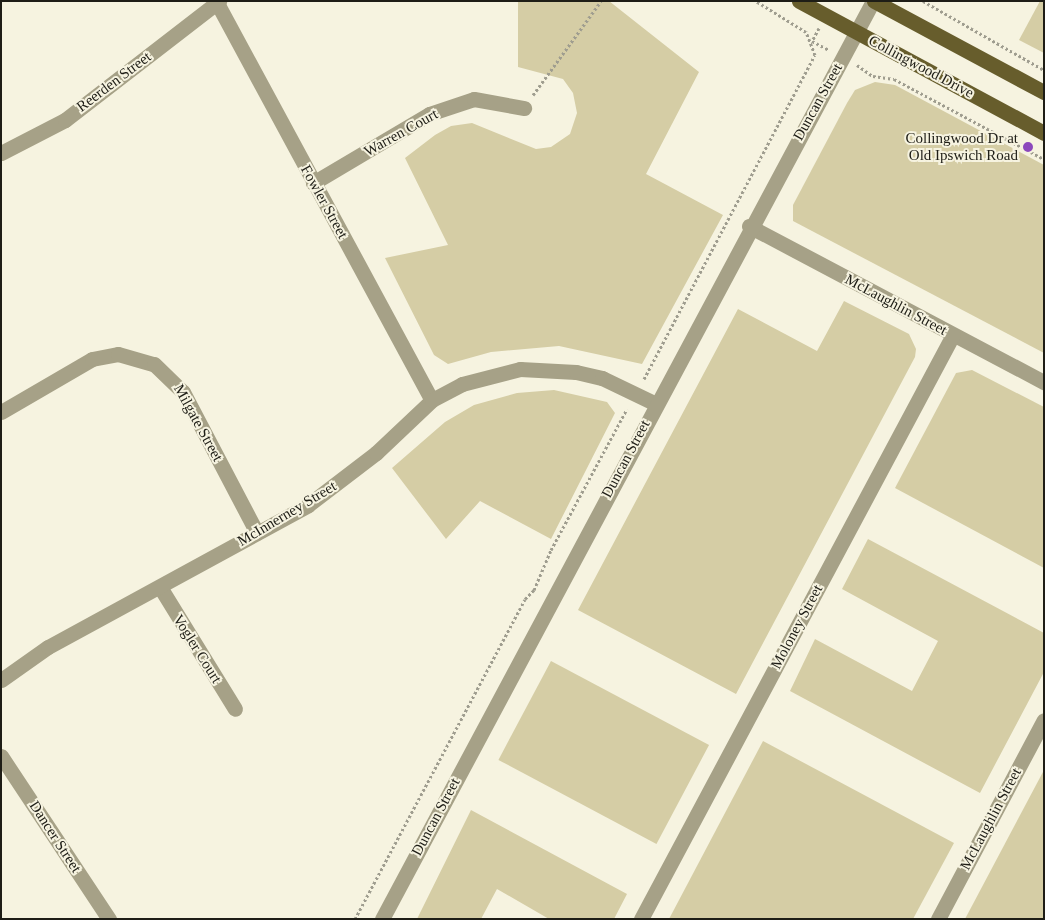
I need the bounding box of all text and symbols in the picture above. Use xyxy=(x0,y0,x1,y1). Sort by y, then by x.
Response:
street label: Collingwood Drive xyxy=(865,32,977,102)
street label: Reerden Street xyxy=(73,48,155,116)
street label: Duncan Street xyxy=(789,60,847,144)
street label: Warren Court xyxy=(361,105,441,161)
place label: Collingwood Dr at Old Ipswich Road xyxy=(906,129,1018,164)
marker: Collingwood Dr at Old Ipswich Road xyxy=(1022,141,1034,153)
street label: Fowler Street xyxy=(296,162,352,242)
street label: McLaughlin Street xyxy=(842,271,950,339)
street label: Milgate Street xyxy=(169,381,227,465)
street label: Duncan Street xyxy=(598,417,654,501)
street label: McInnerney Street xyxy=(234,477,340,551)
street label: Moloney Street xyxy=(767,582,827,672)
street label: Vogler Court xyxy=(169,611,225,687)
street label: McLaughlin Street xyxy=(957,765,1025,873)
street label: Duncan Street xyxy=(408,775,464,859)
street label: Dancer Street xyxy=(25,798,85,876)

